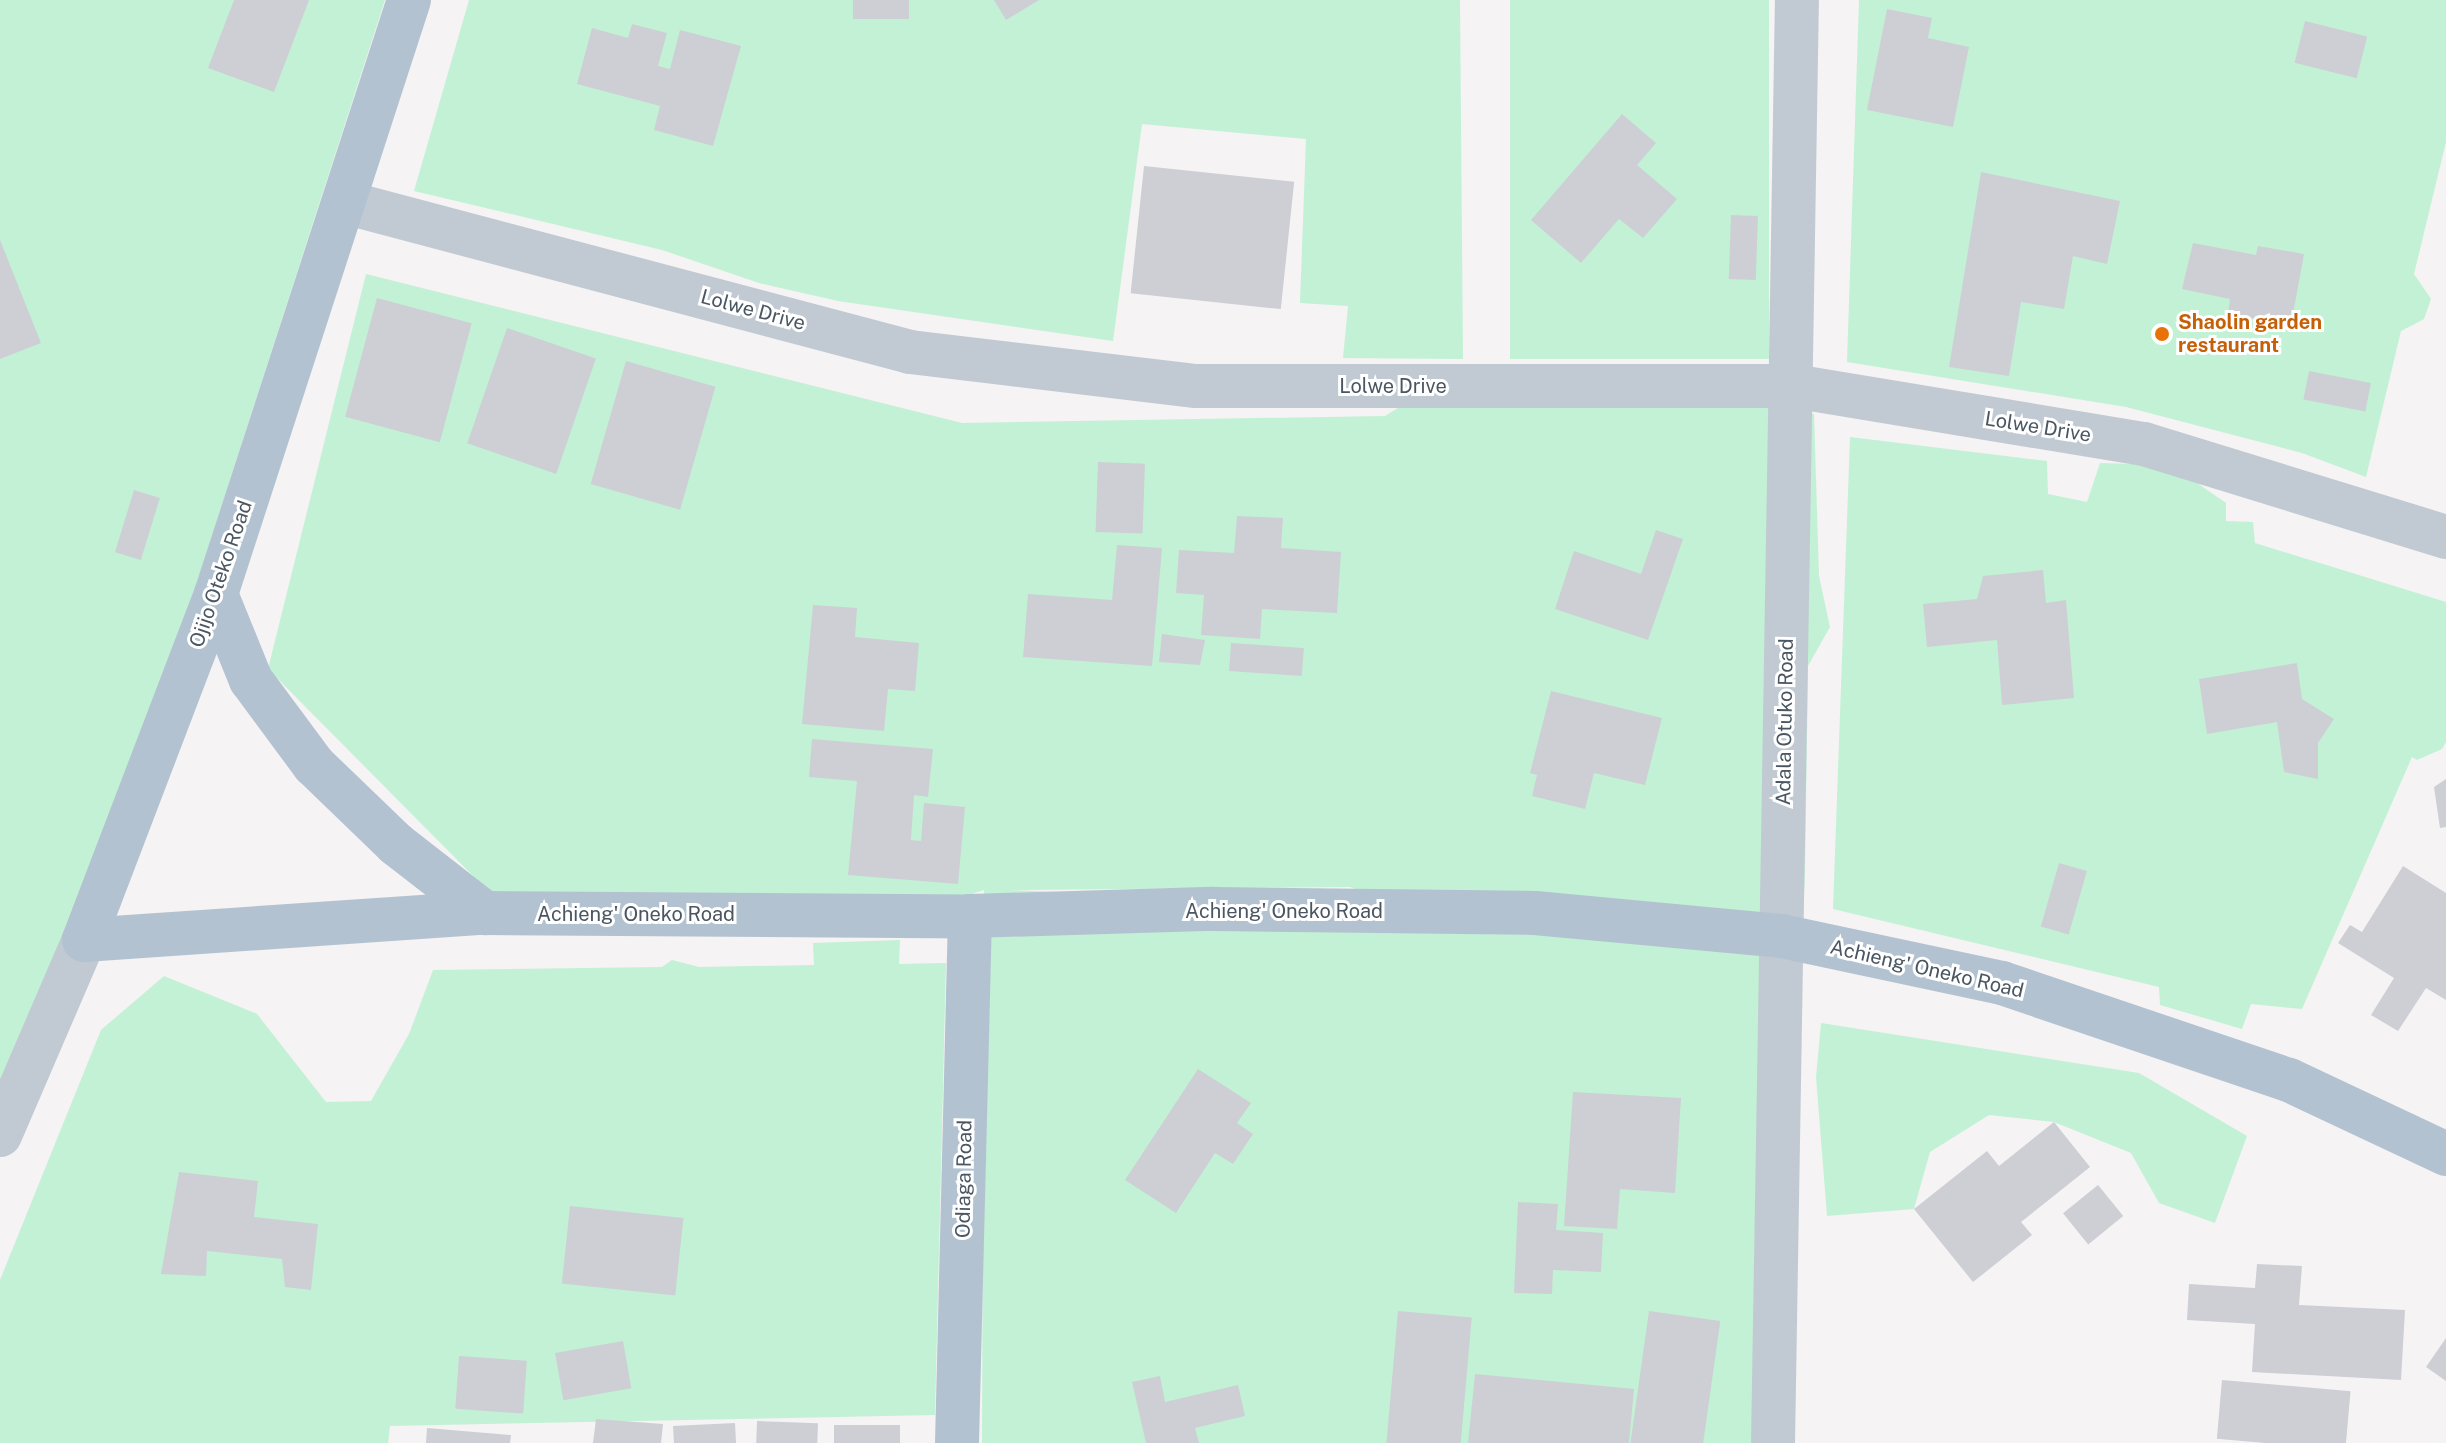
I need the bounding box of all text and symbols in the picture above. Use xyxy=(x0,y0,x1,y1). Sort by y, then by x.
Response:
street label: Lolwe Drive xyxy=(698,284,808,336)
place label: Shaolin garden restaurant xyxy=(2178,310,2322,357)
marker: Shaolin garden restaurant xyxy=(2153,325,2171,343)
street label: Lolwe Drive xyxy=(1339,374,1447,398)
street label: Lolwe Drive xyxy=(1983,407,2093,447)
street label: Ojijo Oteko Road xyxy=(185,497,257,651)
street label: Adala Otuko Road xyxy=(1772,638,1798,806)
street label: Achieng' Oneko Road xyxy=(1185,899,1383,923)
street label: Achieng' Oneko Road xyxy=(537,902,735,926)
street label: Achieng' Oneko Road xyxy=(1828,935,2026,1003)
street label: Odiaga Road xyxy=(951,1120,977,1238)

